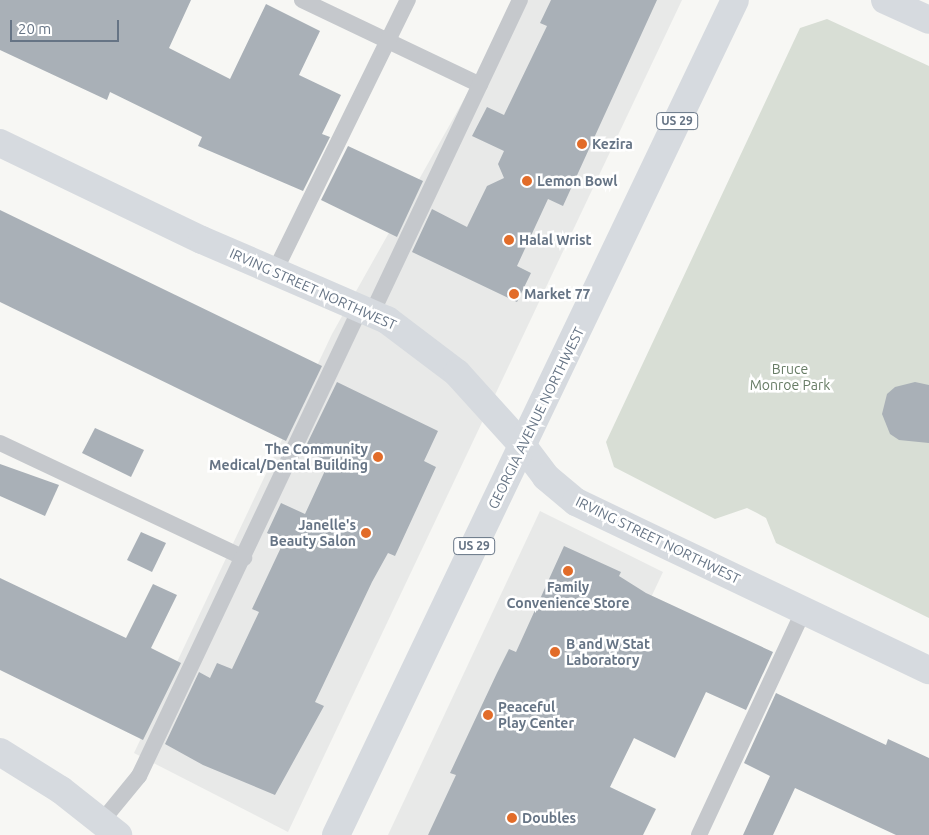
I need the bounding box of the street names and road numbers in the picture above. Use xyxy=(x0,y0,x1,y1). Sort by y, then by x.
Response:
road number: US 29 xyxy=(656,112,698,130)
street label: IRVING STREET NORTHWEST xyxy=(227,245,399,333)
street label: GEORGIA AVENUE NORTHWEST xyxy=(485,324,587,512)
street label: IRVING STREET NORTHWEST xyxy=(573,493,743,587)
road number: US 29 xyxy=(453,536,495,556)

